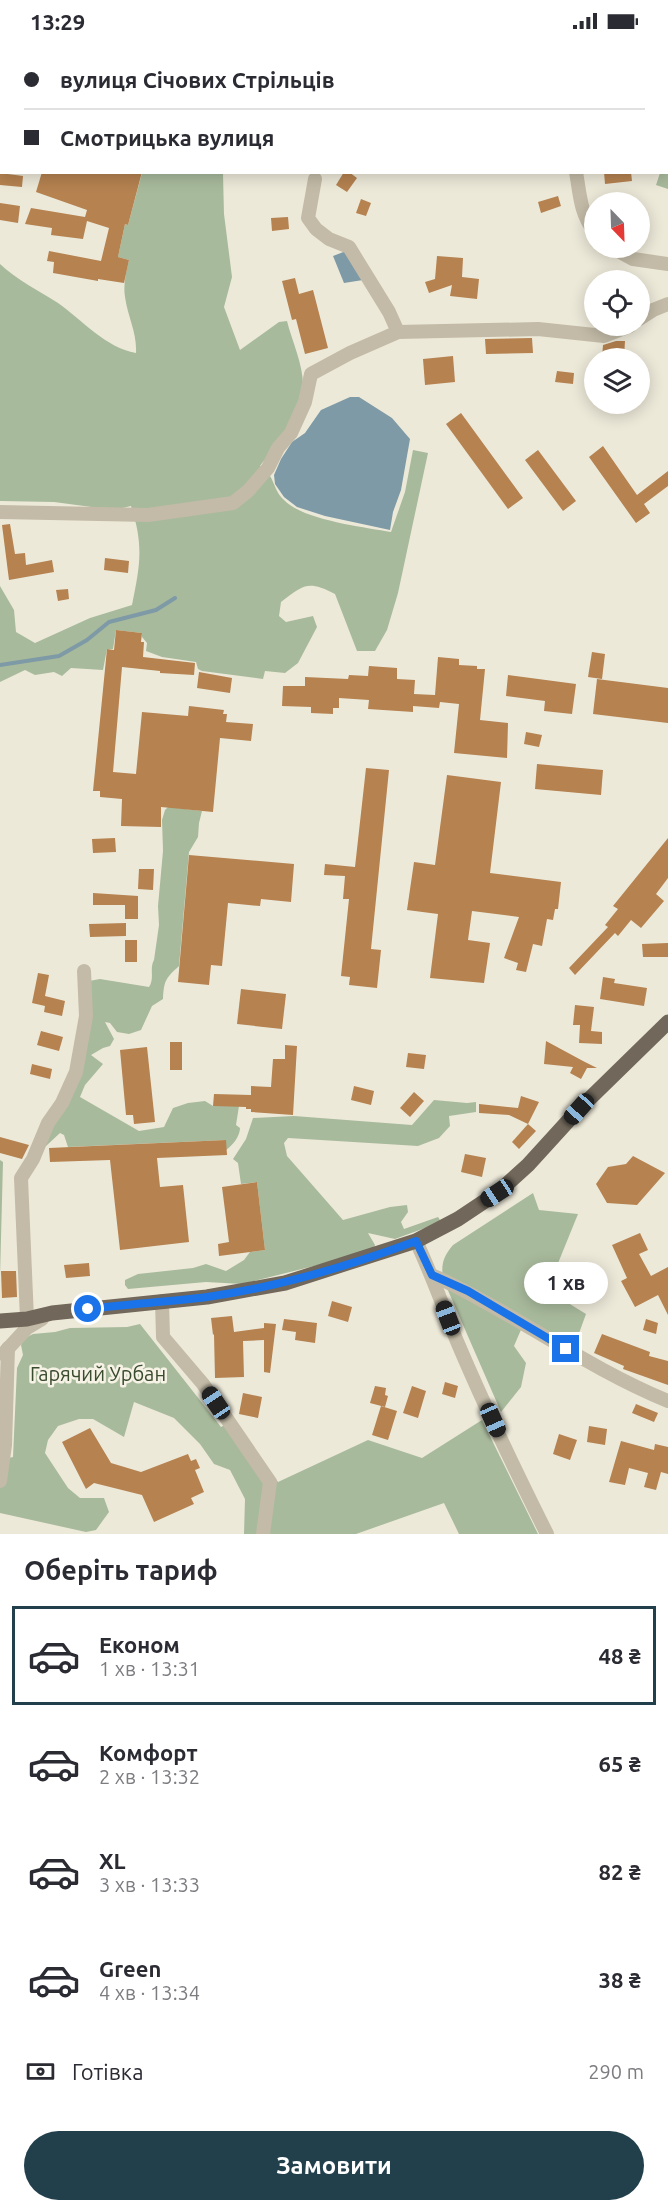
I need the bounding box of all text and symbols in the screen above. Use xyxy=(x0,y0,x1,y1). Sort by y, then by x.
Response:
text: 13:29 xyxy=(30,9,85,34)
text: вулиця Січових Стрільців xyxy=(60,67,335,92)
text: Смотрицька вулиця xyxy=(60,125,274,150)
north arrow xyxy=(584,192,650,258)
map controls xyxy=(584,192,650,414)
button: locate xyxy=(584,270,650,336)
button: layers xyxy=(584,348,650,414)
car xyxy=(560,1090,598,1128)
car xyxy=(477,1176,517,1210)
callout: 1 хв xyxy=(524,1262,608,1304)
text: 1 хв xyxy=(547,1271,585,1294)
route start xyxy=(74,1295,101,1322)
car xyxy=(433,1298,463,1338)
route end xyxy=(552,1335,579,1362)
park label: Гарячий Урбан xyxy=(30,1362,166,1385)
car xyxy=(198,1383,234,1423)
car xyxy=(477,1400,509,1440)
text: Оберіть тариф xyxy=(24,1555,218,1585)
icon: car xyxy=(27,1629,81,1683)
text: Економ xyxy=(99,1632,180,1657)
text: 48 ₴ xyxy=(599,1643,641,1668)
text: 1 хв · 13:31 xyxy=(99,1657,200,1680)
icon: car xyxy=(27,1737,81,1791)
text: Комфорт xyxy=(99,1740,198,1765)
text: 65 ₴ xyxy=(599,1751,641,1776)
text: 2 хв · 13:32 xyxy=(99,1765,200,1788)
icon: car xyxy=(27,1845,81,1899)
text: XL xyxy=(99,1848,126,1873)
text: 82 ₴ xyxy=(599,1859,641,1884)
text: 3 хв · 13:33 xyxy=(99,1873,200,1896)
icon: car xyxy=(27,1953,81,2007)
text: Green xyxy=(99,1956,161,1981)
text: 38 ₴ xyxy=(599,1967,641,1992)
text: 4 хв · 13:34 xyxy=(99,1981,200,2004)
icon: cash xyxy=(24,2055,57,2088)
text: Готівка xyxy=(72,2059,143,2084)
text: 290 m xyxy=(588,2060,644,2083)
button: Замовити xyxy=(24,2131,644,2200)

